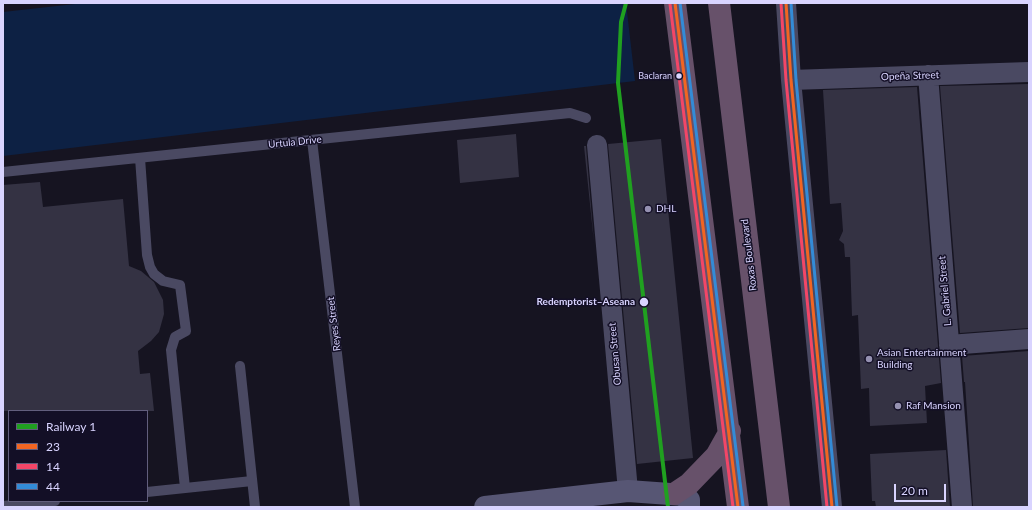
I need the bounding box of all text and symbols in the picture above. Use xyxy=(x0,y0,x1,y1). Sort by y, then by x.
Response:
street label: Opeña Street xyxy=(881,69,939,83)
place label: Baclaran xyxy=(638,71,672,81)
marker: Baclaran xyxy=(674,71,684,81)
street label: Urtula Drive xyxy=(268,133,322,151)
place label: DHL xyxy=(656,203,676,215)
marker: DHL xyxy=(643,204,653,214)
street label: Roxas Boulevard xyxy=(739,218,759,292)
street label: L. Gabriel Street xyxy=(936,255,954,327)
street label: Reyes Street xyxy=(325,296,343,352)
place label: Redemptorist–Aseana xyxy=(536,296,635,308)
marker: Redemptorist–Aseana xyxy=(638,296,650,308)
street label: Obusan Street xyxy=(606,322,624,386)
place label: Asian Entertainment Building xyxy=(877,347,966,370)
marker: Asian Entertainment Building xyxy=(864,354,874,364)
place label: Raf Mansion xyxy=(906,400,961,412)
marker: Raf Mansion xyxy=(893,401,903,411)
legend xyxy=(8,410,148,502)
text: Railway 1 xyxy=(46,419,96,434)
text: 23 xyxy=(46,439,60,454)
text: 14 xyxy=(46,459,60,474)
scale bar xyxy=(896,476,948,502)
text: 44 xyxy=(46,479,60,494)
text: 20 m xyxy=(901,483,928,498)

